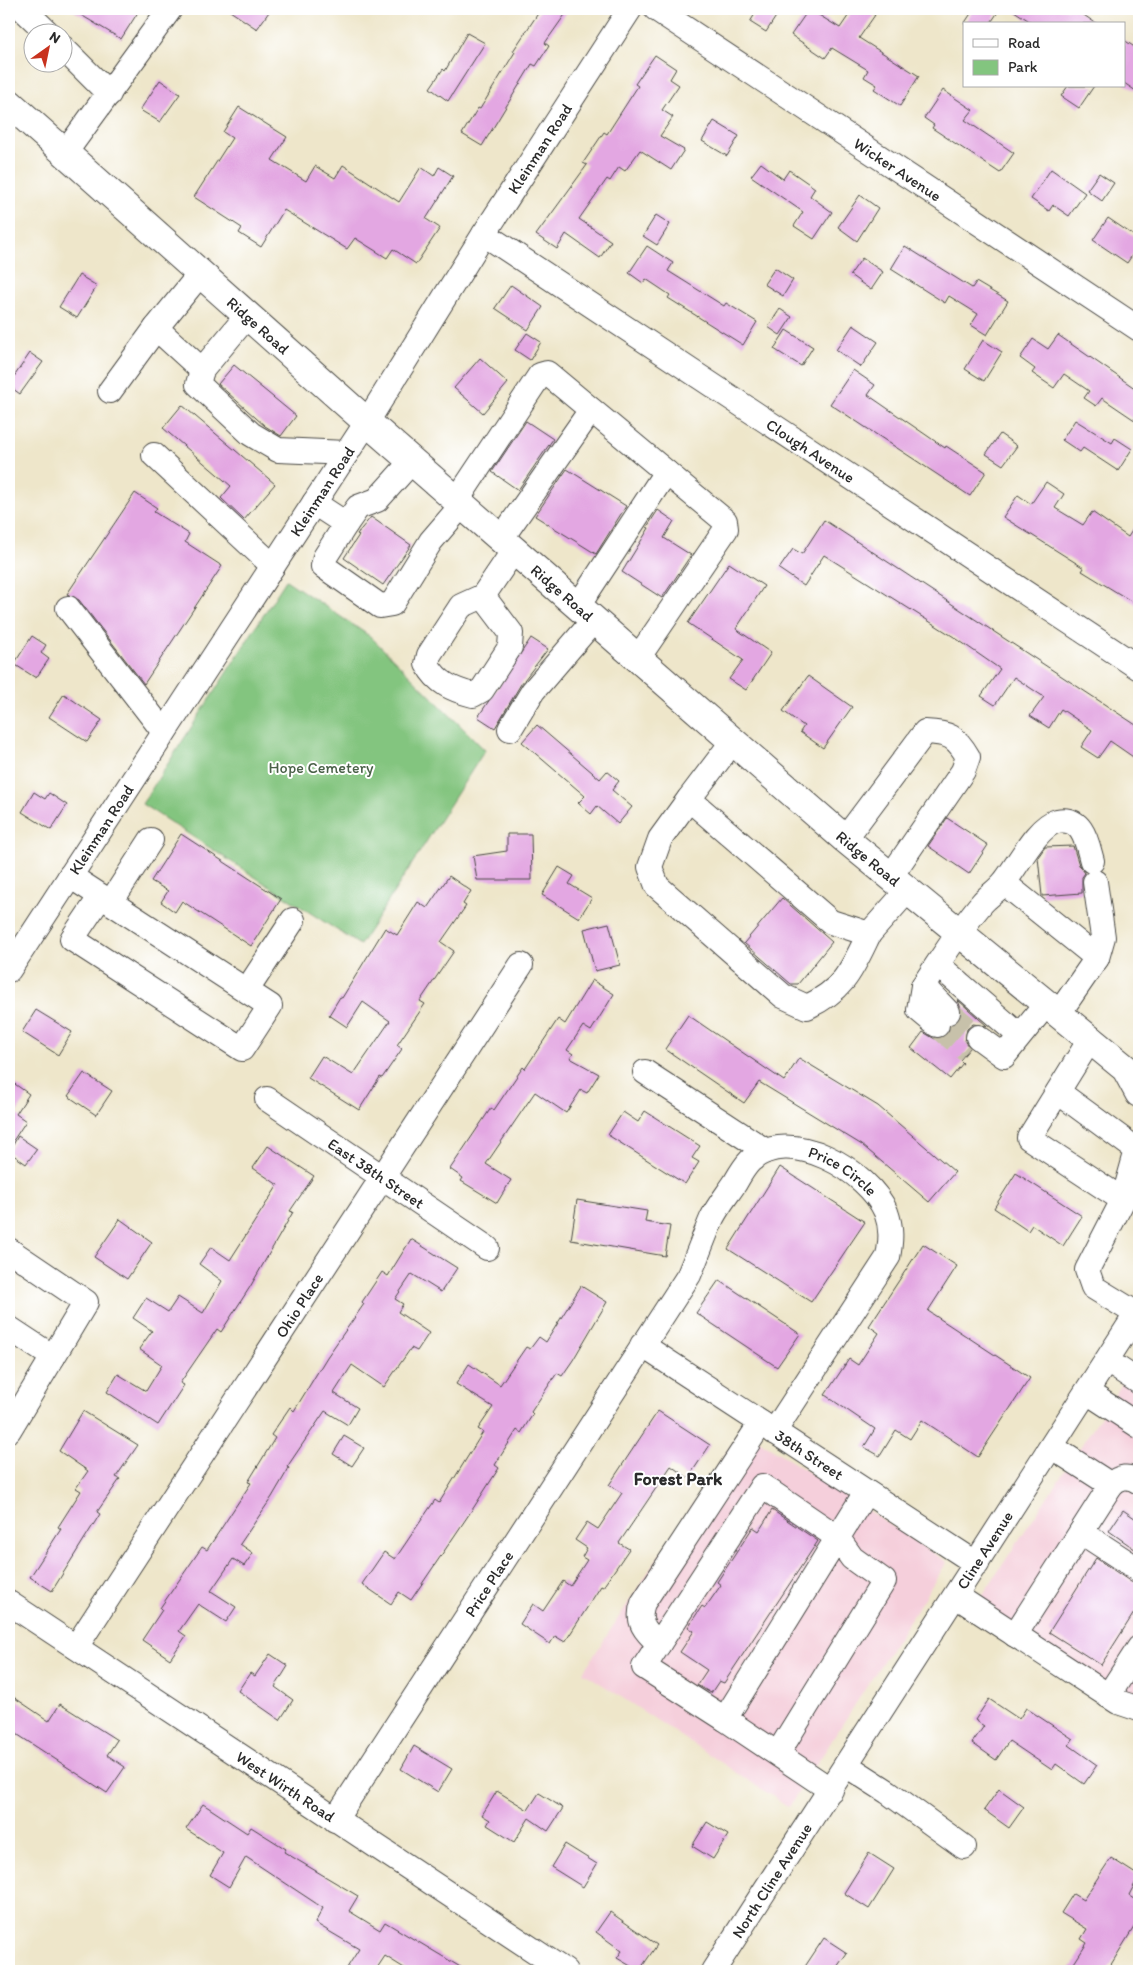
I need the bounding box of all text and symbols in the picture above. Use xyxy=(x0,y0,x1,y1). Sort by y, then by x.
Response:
north arrow xyxy=(22,22,72,72)
legend xyxy=(963,22,1126,88)
text: N xyxy=(46,28,63,47)
text: Road xyxy=(1008,34,1041,52)
text: Park xyxy=(1008,58,1038,76)
street label: Kleinman Road xyxy=(503,99,576,197)
street label: Wicker Avenue xyxy=(850,133,945,205)
street label: Ridge Road xyxy=(223,292,294,358)
street label: Clough Avenue xyxy=(763,414,859,487)
street label: Kleinman Road xyxy=(286,442,358,540)
street label: Ridge Road xyxy=(527,560,598,625)
park label: Hope Cemetery xyxy=(269,758,374,777)
street label: Kleinman Road xyxy=(65,780,137,878)
street label: Ridge Road xyxy=(832,826,904,890)
street label: East 38th Street xyxy=(324,1134,428,1212)
street label: Price Circle xyxy=(806,1142,881,1199)
street label: Ohio Place xyxy=(271,1269,327,1341)
street label: 38th Street xyxy=(772,1425,847,1484)
district label: Forest Park xyxy=(634,1468,723,1490)
street label: Cline Avenue xyxy=(952,1507,1017,1593)
street label: Price Place xyxy=(460,1547,517,1620)
street label: West Wirth Road xyxy=(233,1747,339,1826)
street label: North Cline Avenue xyxy=(727,1819,816,1941)

